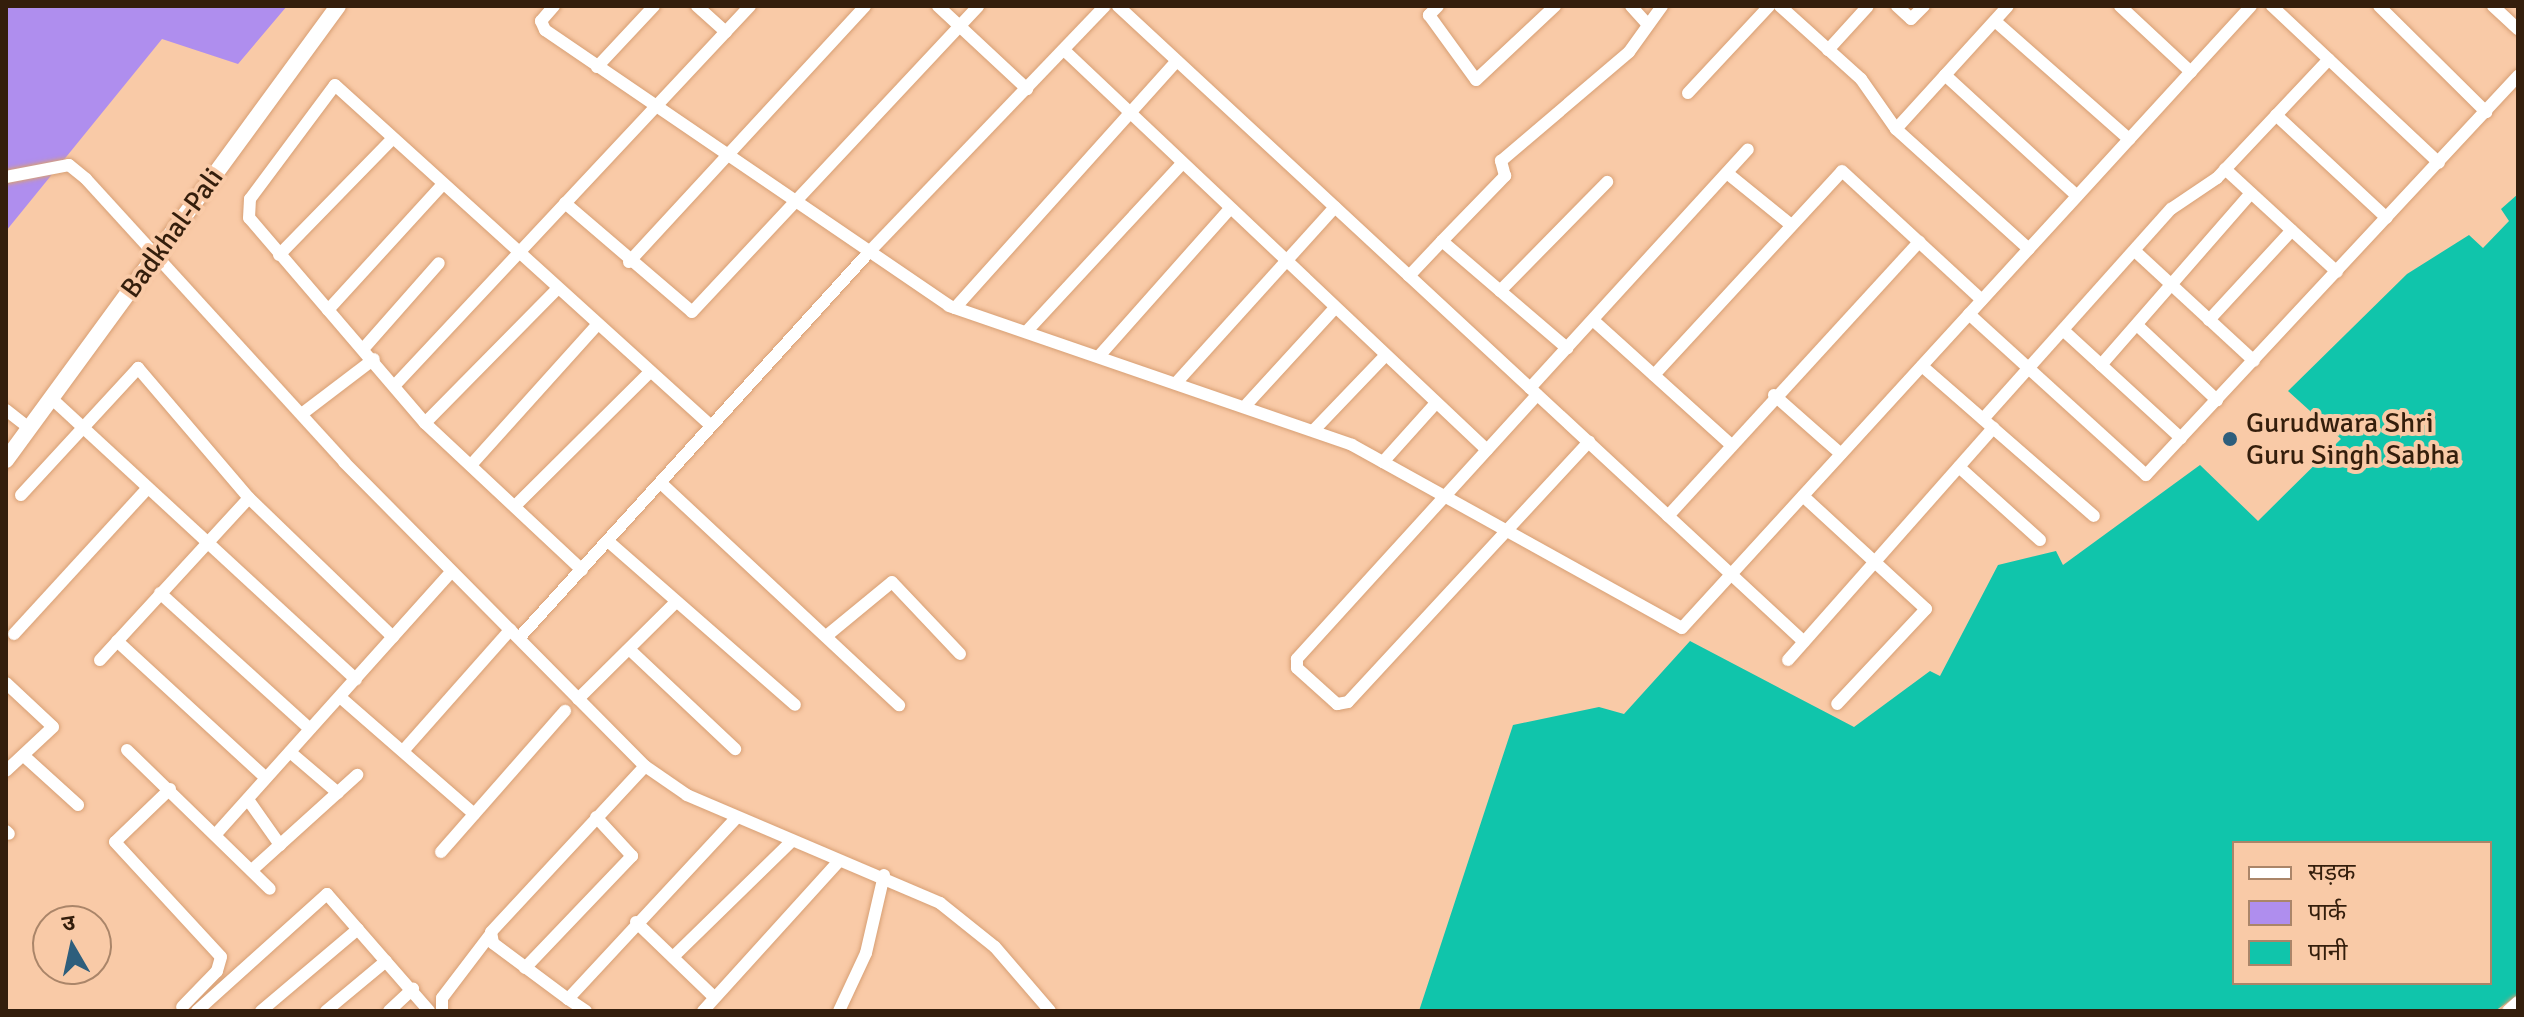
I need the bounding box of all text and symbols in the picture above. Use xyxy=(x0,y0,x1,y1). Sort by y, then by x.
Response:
street label: Badkhal-Pali xyxy=(114,162,230,304)
place label: Gurudwara Shri Guru Singh Sabha xyxy=(2246,406,2460,472)
marker: Gurudwara Shri Guru Singh Sabha xyxy=(2221,430,2239,448)
legend xyxy=(2232,841,2492,985)
text: सड़क xyxy=(2308,857,2356,887)
text: पार्क xyxy=(2308,897,2346,927)
north arrow xyxy=(32,905,112,985)
text: उ xyxy=(60,908,77,937)
text: पानी xyxy=(2308,937,2347,967)

